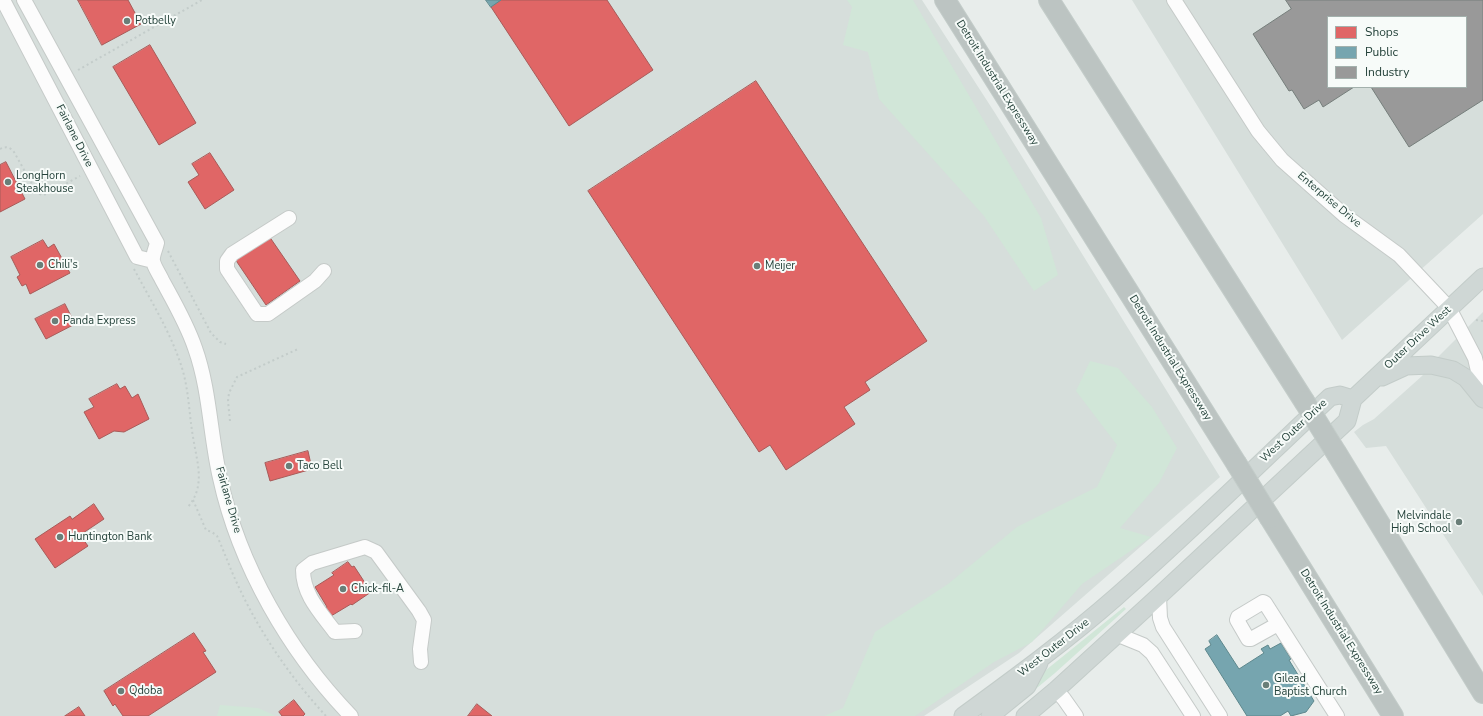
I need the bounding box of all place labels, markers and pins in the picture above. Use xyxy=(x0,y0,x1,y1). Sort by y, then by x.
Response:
place label: Potbelly xyxy=(135,14,176,28)
marker: Potbelly xyxy=(122,16,132,26)
place label: LongHorn Steakhouse xyxy=(16,169,73,195)
marker: LongHorn Steakhouse xyxy=(3,177,13,187)
place label: Chili's xyxy=(48,258,78,272)
place label: Meijer xyxy=(765,259,795,273)
marker: Chili's xyxy=(35,260,45,270)
marker: Meijer xyxy=(752,261,762,271)
place label: Panda Express xyxy=(63,314,136,328)
marker: Panda Express xyxy=(50,316,60,326)
place label: Taco Bell xyxy=(297,459,342,473)
marker: Taco Bell xyxy=(284,461,294,471)
place label: Melvindale High School xyxy=(1391,509,1451,535)
marker: Melvindale High School xyxy=(1454,517,1464,527)
place label: Huntington Bank xyxy=(68,530,152,544)
marker: Huntington Bank xyxy=(55,532,65,542)
place label: Chick-fil-A xyxy=(351,582,404,596)
marker: Chick-fil-A xyxy=(338,584,348,594)
place label: Gilead Baptist Church xyxy=(1274,672,1347,698)
marker: Gilead Baptist Church xyxy=(1261,680,1271,690)
place label: Qdoba xyxy=(129,684,162,698)
marker: Qdoba xyxy=(116,686,126,696)

